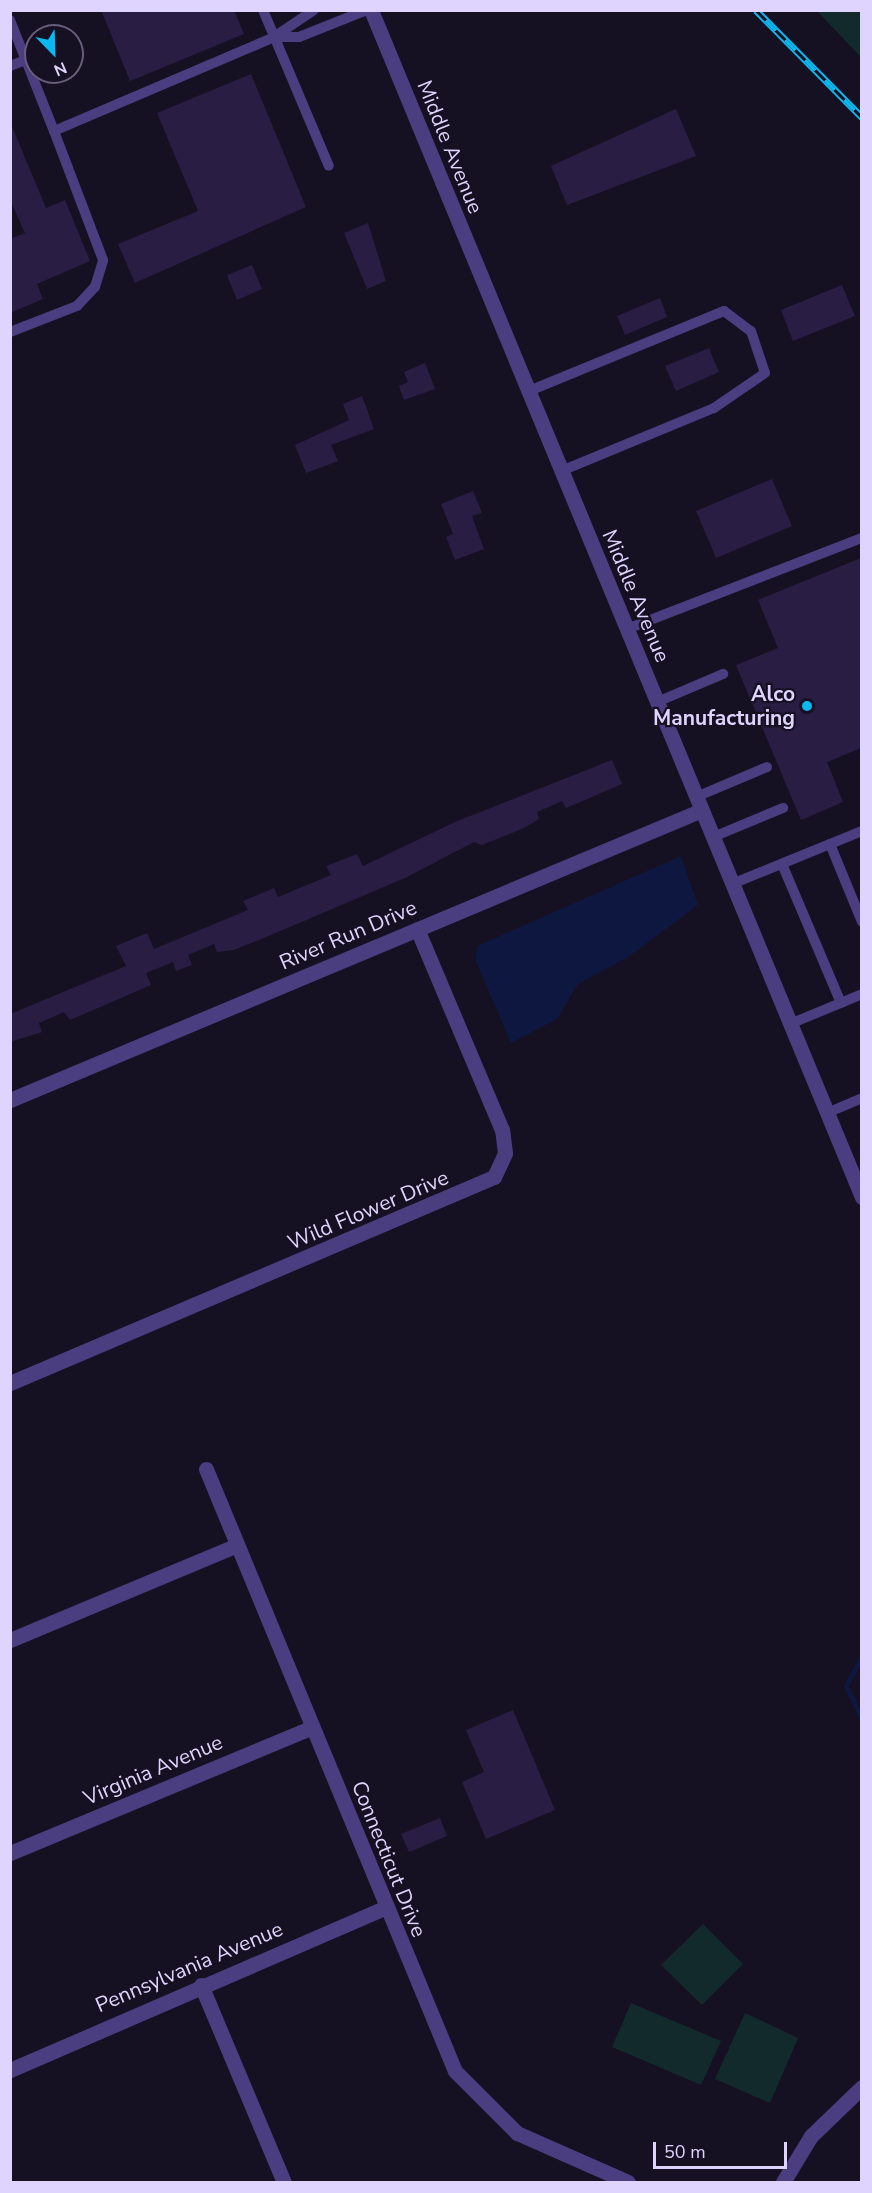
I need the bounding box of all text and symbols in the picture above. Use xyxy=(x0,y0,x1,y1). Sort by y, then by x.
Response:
north arrow xyxy=(24,24,84,84)
text: N xyxy=(50,56,70,81)
street label: Middle Avenue xyxy=(412,77,488,217)
street label: Middle Avenue xyxy=(597,526,675,666)
place label: Alco Manufacturing xyxy=(653,681,795,731)
marker: Alco Manufacturing xyxy=(800,699,814,713)
street label: River Run Drive xyxy=(276,895,420,975)
street label: Wild Flower Drive xyxy=(284,1165,452,1255)
street label: Virginia Avenue xyxy=(80,1729,226,1811)
street label: Connecticut Drive xyxy=(346,1777,432,1941)
street label: Pennsylvania Avenue xyxy=(92,1916,286,2018)
scale bar xyxy=(656,2130,790,2168)
text: 50 m xyxy=(664,2140,706,2164)

